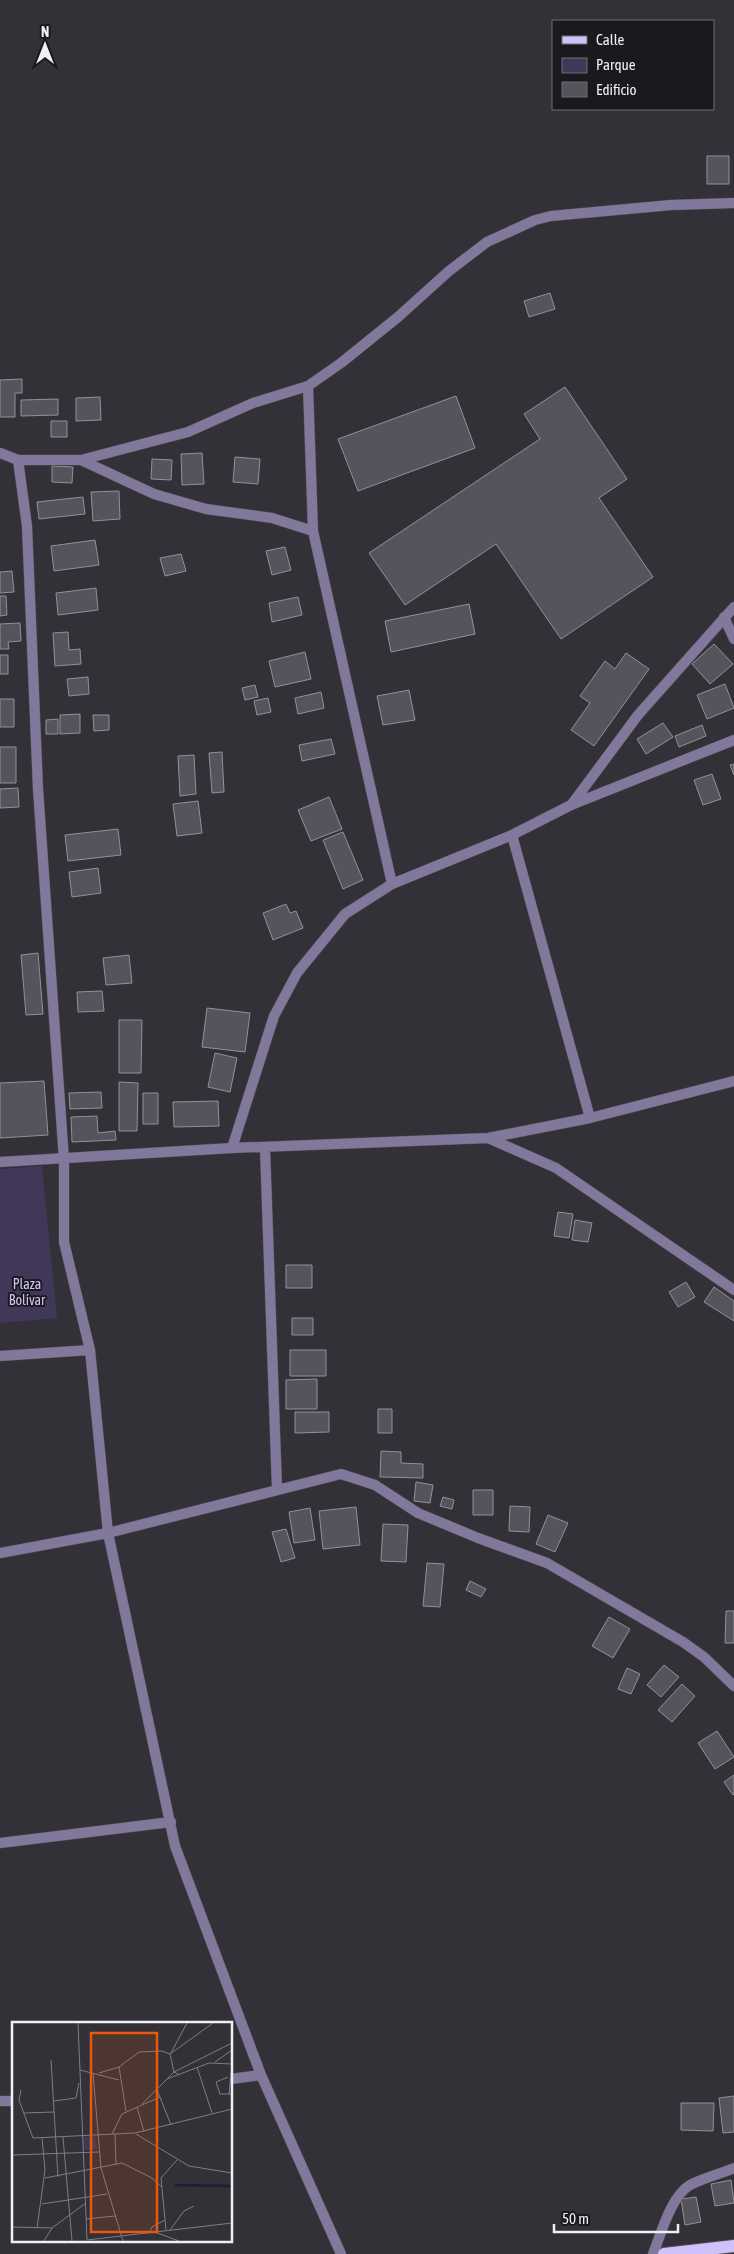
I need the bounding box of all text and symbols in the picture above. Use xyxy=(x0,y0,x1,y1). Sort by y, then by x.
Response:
north arrow xyxy=(20,20,70,70)
legend xyxy=(552,20,714,110)
text: N xyxy=(41,24,49,40)
text: Calle xyxy=(596,31,625,48)
text: Parque xyxy=(596,56,636,73)
text: Edificio xyxy=(596,81,637,98)
park label: Plaza Bolívar xyxy=(9,1276,46,1308)
inset map xyxy=(12,2022,232,2242)
scale bar xyxy=(554,2202,678,2234)
text: 50 m xyxy=(562,2210,589,2227)

